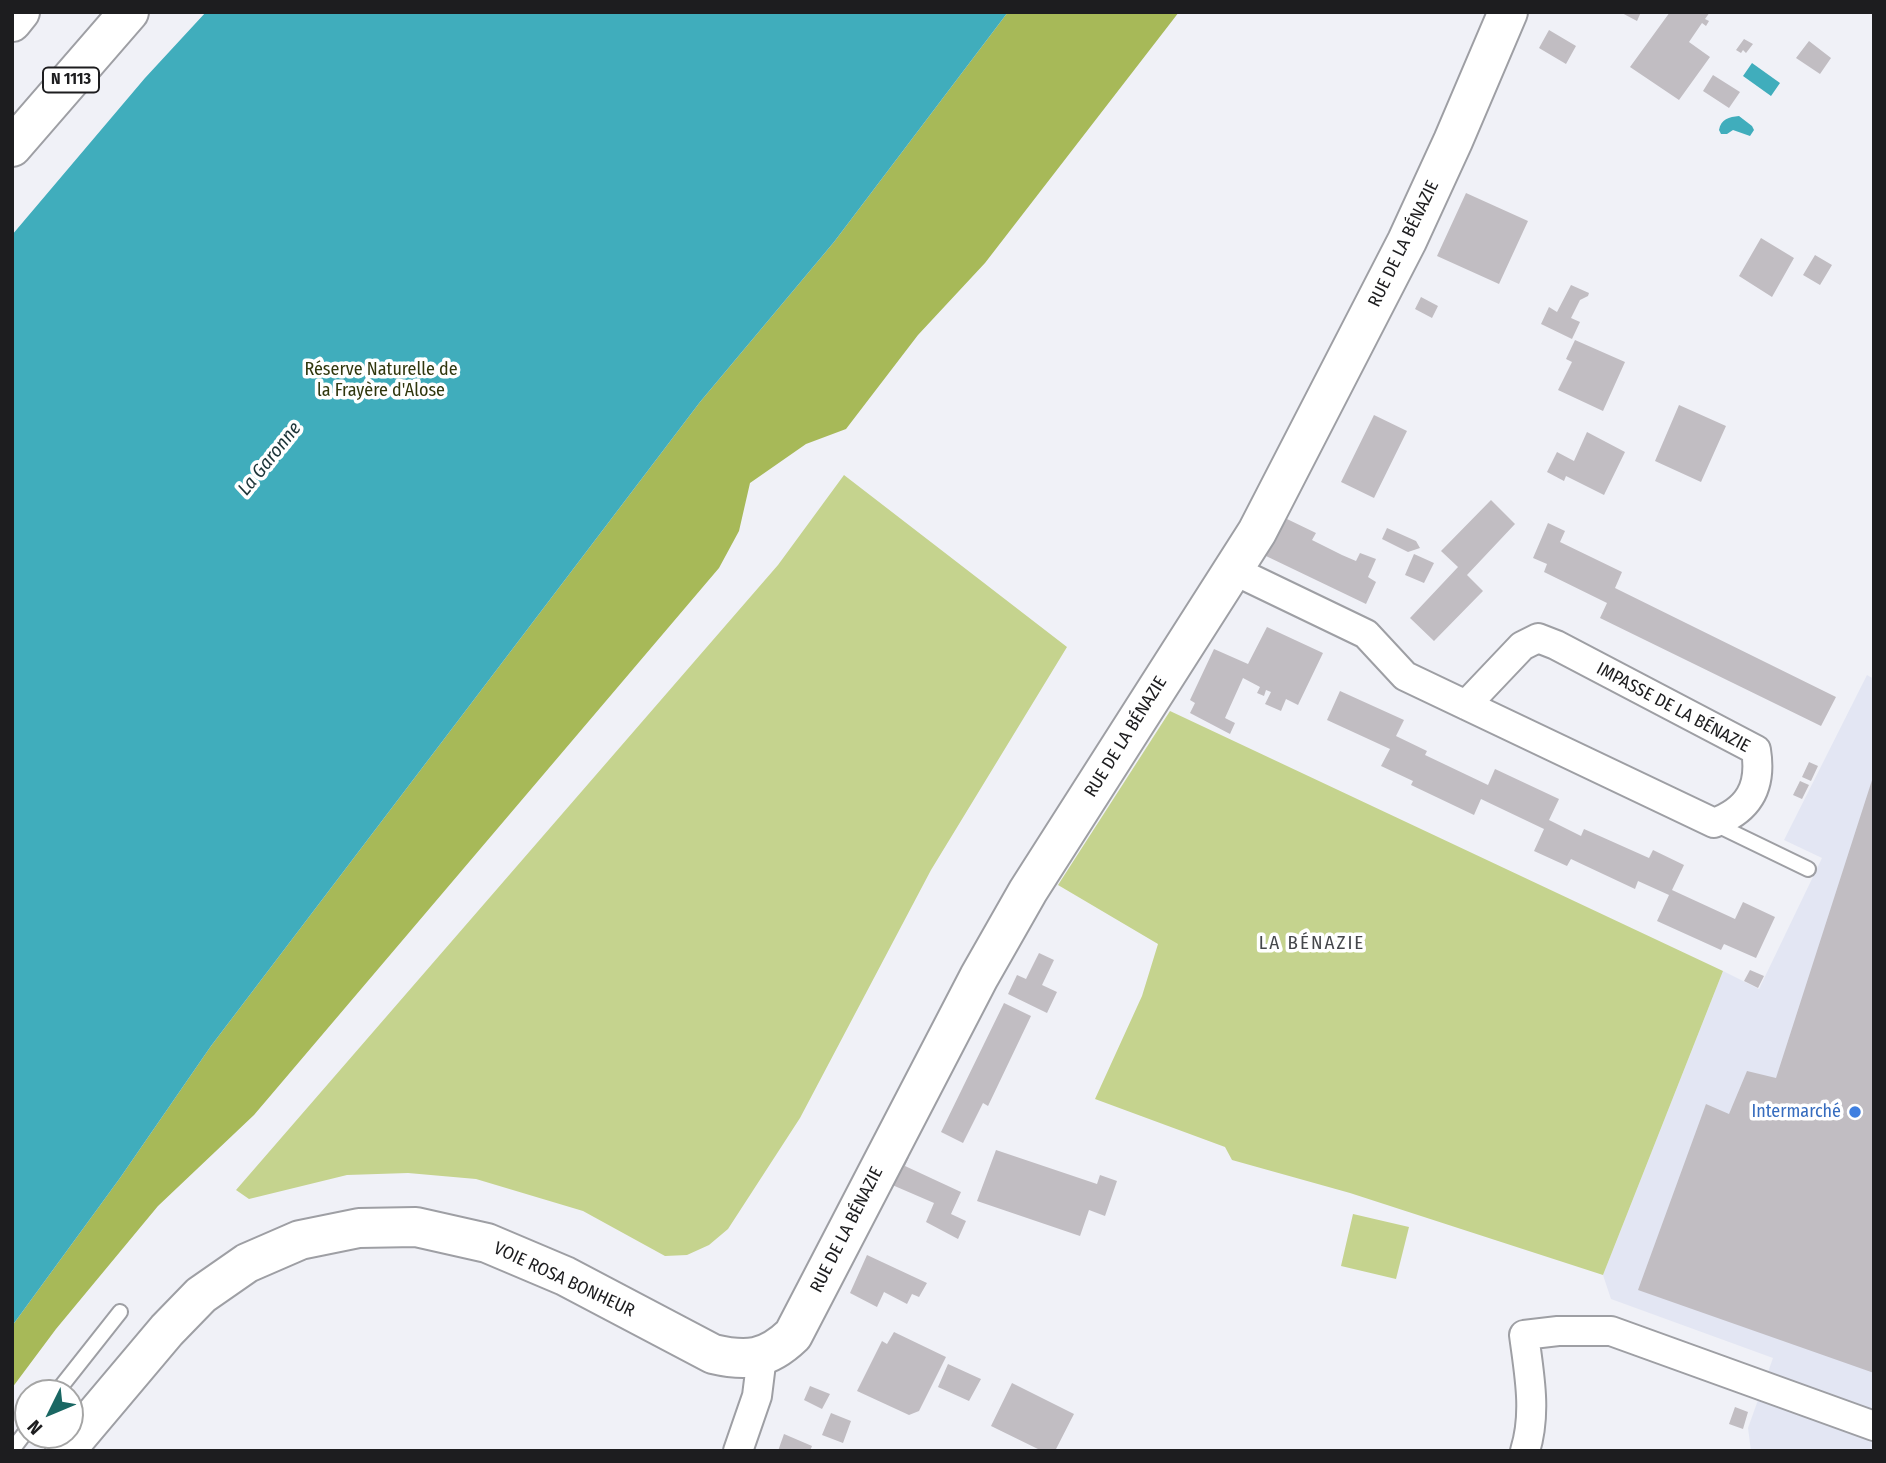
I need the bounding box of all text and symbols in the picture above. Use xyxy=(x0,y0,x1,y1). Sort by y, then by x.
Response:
road number: N 1113 xyxy=(43,68,99,92)
street label: RUE DE LA BÉNAZIE xyxy=(1364,177,1444,311)
park label: Réserve Naturelle de la Frayère d'Alose xyxy=(304,359,458,402)
water label: La Garonne xyxy=(234,418,306,500)
street label: IMPASSE DE LA BÉNAZIE xyxy=(1593,658,1753,758)
street label: RUE DE LA BÉNAZIE xyxy=(1080,673,1172,801)
district label: LA BÉNAZIE xyxy=(1260,933,1364,955)
place label: Intermarché xyxy=(1751,1101,1841,1123)
marker: Intermarché xyxy=(1847,1104,1863,1120)
street label: RUE DE LA BÉNAZIE xyxy=(806,1164,888,1296)
street label: VOIE ROSA BONHEUR xyxy=(490,1238,638,1322)
north arrow xyxy=(14,1379,84,1449)
text: N xyxy=(22,1415,47,1439)

